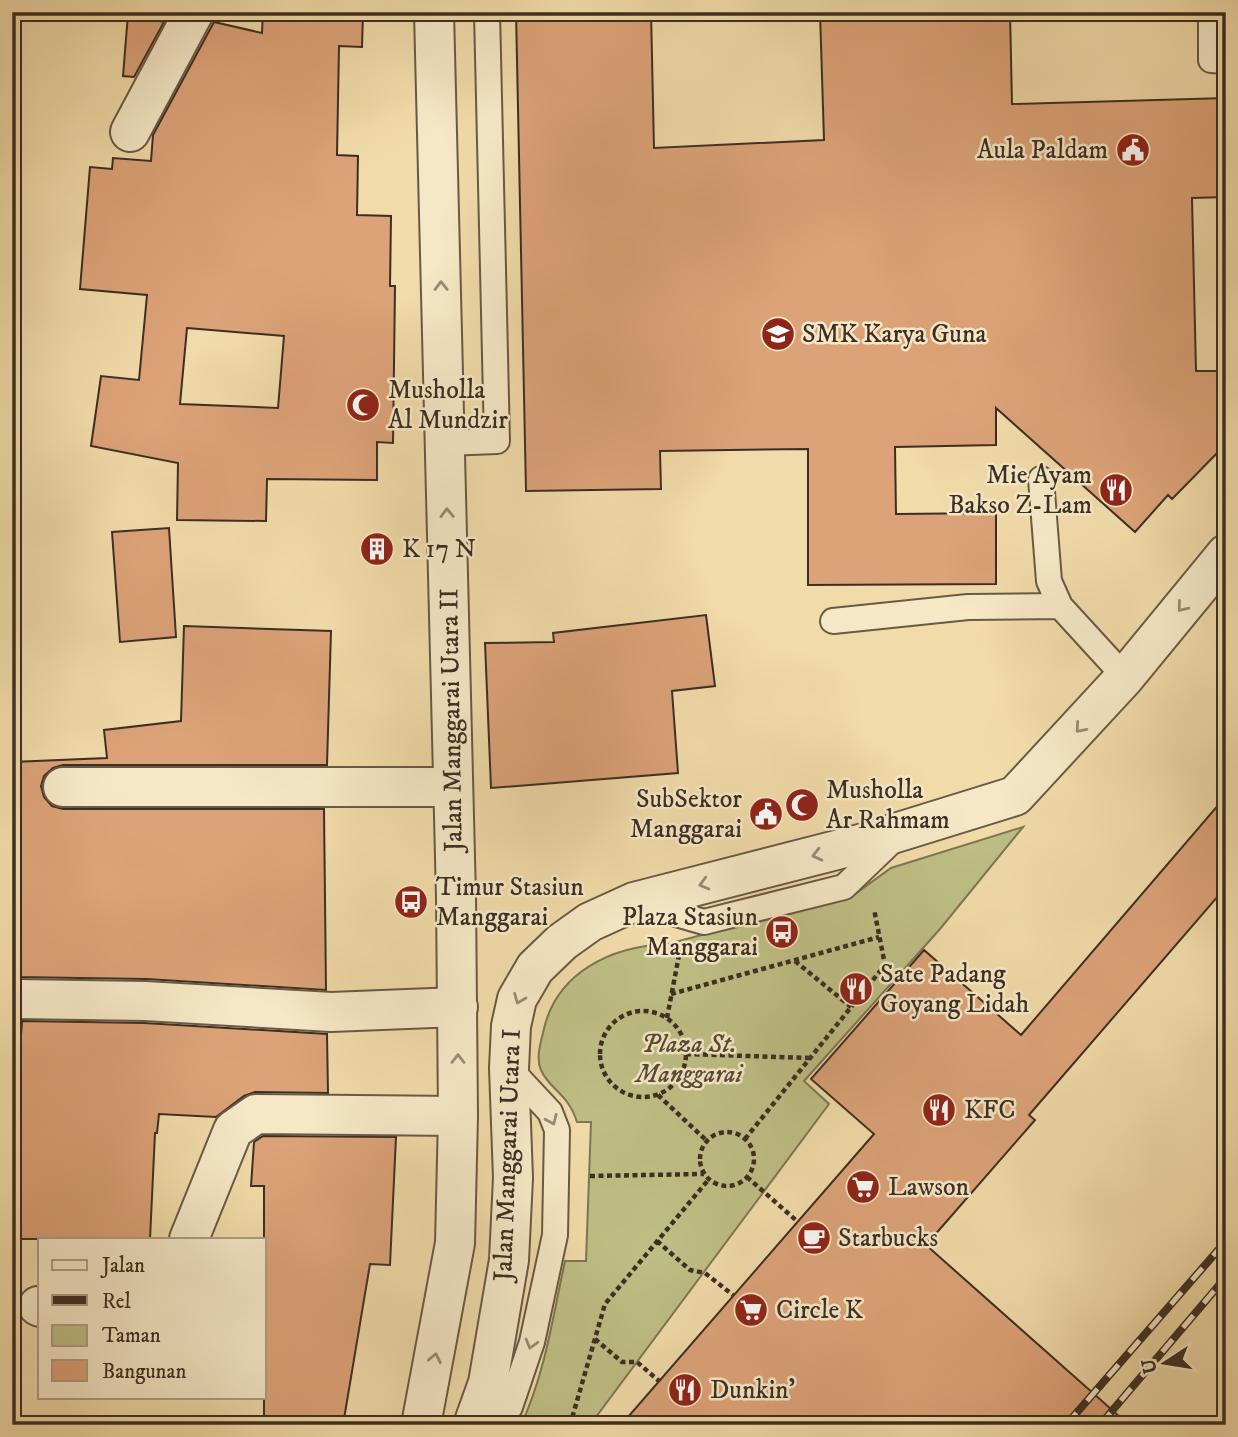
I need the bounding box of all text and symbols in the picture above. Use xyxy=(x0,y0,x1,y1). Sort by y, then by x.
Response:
public building icon: Aula Paldam xyxy=(1114,131,1152,169)
place label: Aula Paldam xyxy=(977,134,1108,167)
one-way arrow xyxy=(433,280,449,290)
school or university icon: SMK Karya Guna xyxy=(759,315,797,353)
place label: SMK Karya Guna xyxy=(802,318,987,351)
place label: Musholla Al Mundzir xyxy=(388,374,508,437)
mosque icon: Musholla Al Mundzir xyxy=(344,386,382,424)
place label: Mie Ayam Bakso Z-Lam xyxy=(948,459,1092,522)
restaurant icon: Mie Ayam Bakso Z-Lam xyxy=(1097,471,1135,509)
one-way arrow xyxy=(439,507,454,518)
building icon: K 17 N xyxy=(358,530,396,568)
place label: K 17 N xyxy=(402,533,476,566)
street label: Jalan Manggarai Utara II xyxy=(433,588,471,854)
one-way arrow xyxy=(1178,600,1191,612)
one-way arrow xyxy=(1076,720,1088,733)
place label: Musholla Ar Rahmam xyxy=(826,774,950,837)
place label: SubSektor Manggarai xyxy=(630,783,742,846)
mosque icon: Musholla Ar Rahmam xyxy=(783,786,821,824)
public building icon: SubSektor Manggarai xyxy=(747,795,785,833)
one-way arrow xyxy=(811,847,823,861)
place label: Timur Stasiun Manggarai xyxy=(436,871,584,934)
one-way arrow xyxy=(698,876,710,890)
bus stop icon: Timur Stasiun Manggarai xyxy=(392,883,430,921)
place label: Plaza Stasiun Manggarai xyxy=(622,901,758,964)
bus stop icon: Plaza Stasiun Manggarai xyxy=(763,913,801,951)
place label: Sate Padang Goyang Lidah xyxy=(880,958,1029,1021)
restaurant icon: Sate Padang Goyang Lidah xyxy=(837,970,875,1008)
one-way arrow xyxy=(513,991,527,1004)
street label: Jalan Manggarai Utara I xyxy=(487,1028,529,1284)
park label: Plaza St. Manggarai xyxy=(634,1028,745,1091)
one-way arrow xyxy=(450,1053,466,1064)
restaurant icon: KFC xyxy=(920,1091,958,1129)
place label: KFC xyxy=(964,1094,1016,1127)
one-way arrow xyxy=(544,1113,558,1125)
supermarket icon: Lawson xyxy=(844,1168,882,1206)
place label: Lawson xyxy=(888,1171,970,1204)
cafe icon: Starbucks xyxy=(795,1219,833,1257)
place label: Starbucks xyxy=(838,1222,938,1255)
legend xyxy=(38,1238,266,1398)
text: Jalan xyxy=(100,1253,145,1279)
text: Rel xyxy=(102,1289,132,1315)
supermarket icon: Circle K xyxy=(732,1291,770,1329)
place label: Circle K xyxy=(776,1294,864,1327)
text: Taman xyxy=(102,1323,161,1349)
north arrow xyxy=(1130,1328,1200,1398)
one-way arrow xyxy=(525,1337,539,1349)
one-way arrow xyxy=(426,1352,441,1364)
text: U xyxy=(1137,1356,1163,1376)
text: Bangunan xyxy=(102,1359,186,1385)
restaurant icon: Dunkin' xyxy=(666,1371,704,1409)
place label: Dunkin' xyxy=(710,1374,795,1407)

